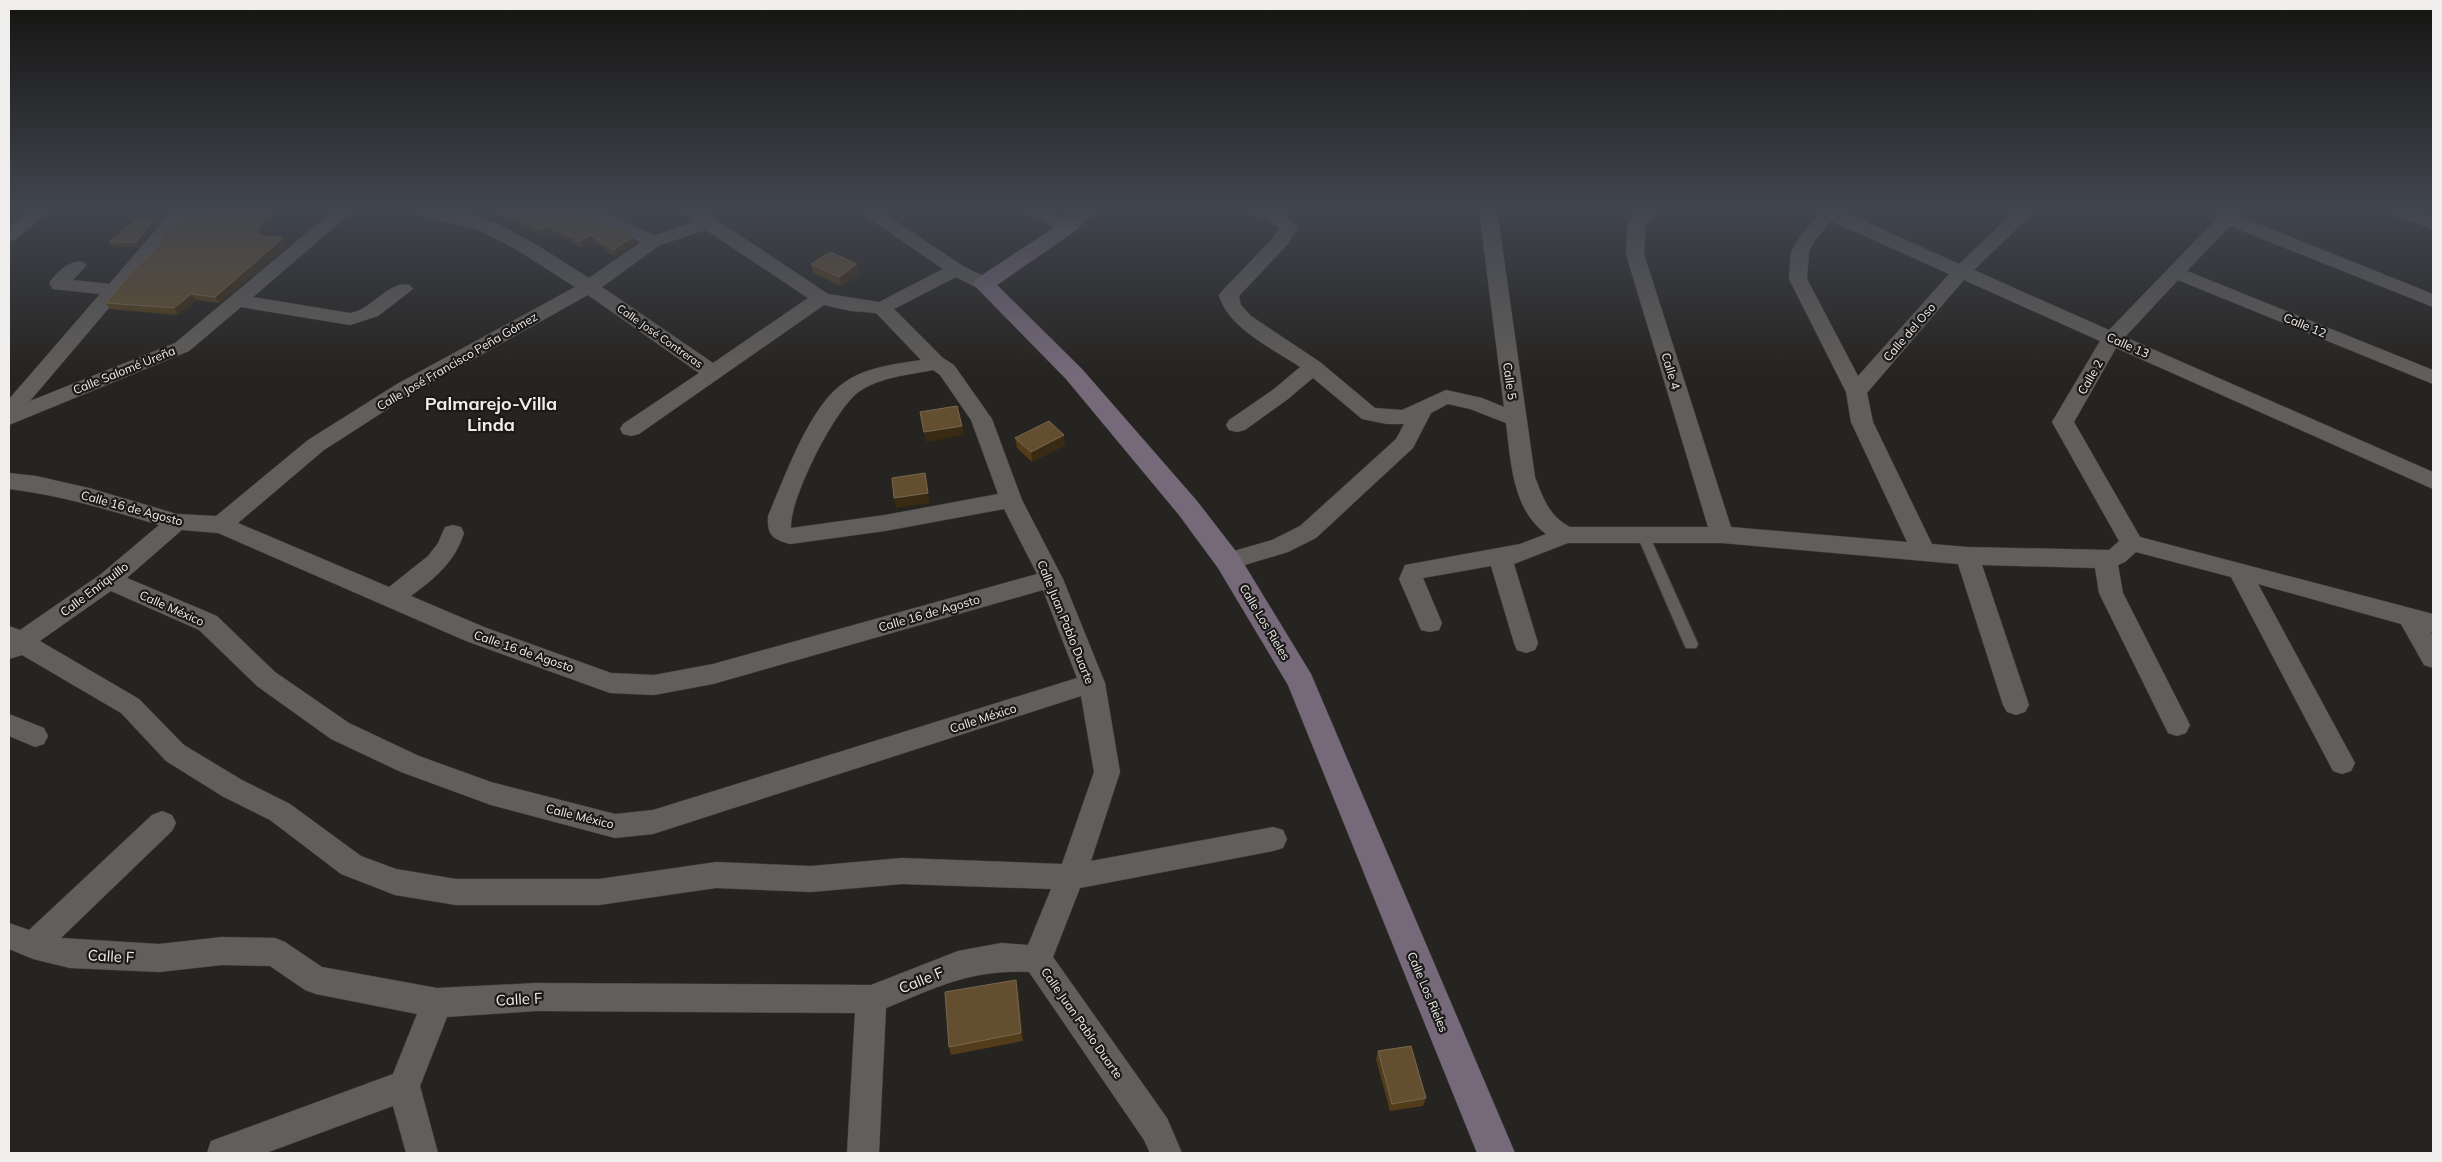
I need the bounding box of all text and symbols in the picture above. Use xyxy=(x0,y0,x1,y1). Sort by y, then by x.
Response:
street label: Calle del Oso xyxy=(1880,300,1938,364)
street label: Calle José Contreras xyxy=(614,301,706,371)
street label: Calle José Francisco Peña Gómez xyxy=(374,309,540,413)
street label: Calle 12 xyxy=(2281,310,2329,340)
street label: Calle 13 xyxy=(2104,329,2152,361)
street label: Calle Salomé Ureña xyxy=(71,343,177,397)
street label: Calle 4 xyxy=(1658,351,1684,391)
street label: Calle 2 xyxy=(2074,357,2106,397)
street label: Calle 5 xyxy=(1500,361,1520,401)
district label: Palmarejo-Villa Linda xyxy=(425,392,557,436)
street label: Calle 16 de Agosto xyxy=(79,487,185,529)
street label: Calle Enriquillo xyxy=(57,558,131,619)
street label: Calle Juan Pablo Duarte xyxy=(1034,558,1098,686)
street label: Calle Los Rieles xyxy=(1236,581,1294,663)
street label: Calle México xyxy=(137,587,207,629)
street label: Calle 16 de Agosto xyxy=(877,591,982,635)
street label: Calle 16 de Agosto xyxy=(472,627,576,675)
street label: Calle México xyxy=(948,700,1018,736)
street label: Calle México xyxy=(545,800,616,832)
street label: Calle F xyxy=(87,945,135,967)
street label: Calle Los Rieles xyxy=(1404,949,1452,1035)
street label: Calle F xyxy=(896,962,946,998)
street label: Calle Juan Pablo Duarte xyxy=(1038,965,1126,1081)
street label: Calle F xyxy=(495,988,543,1010)

